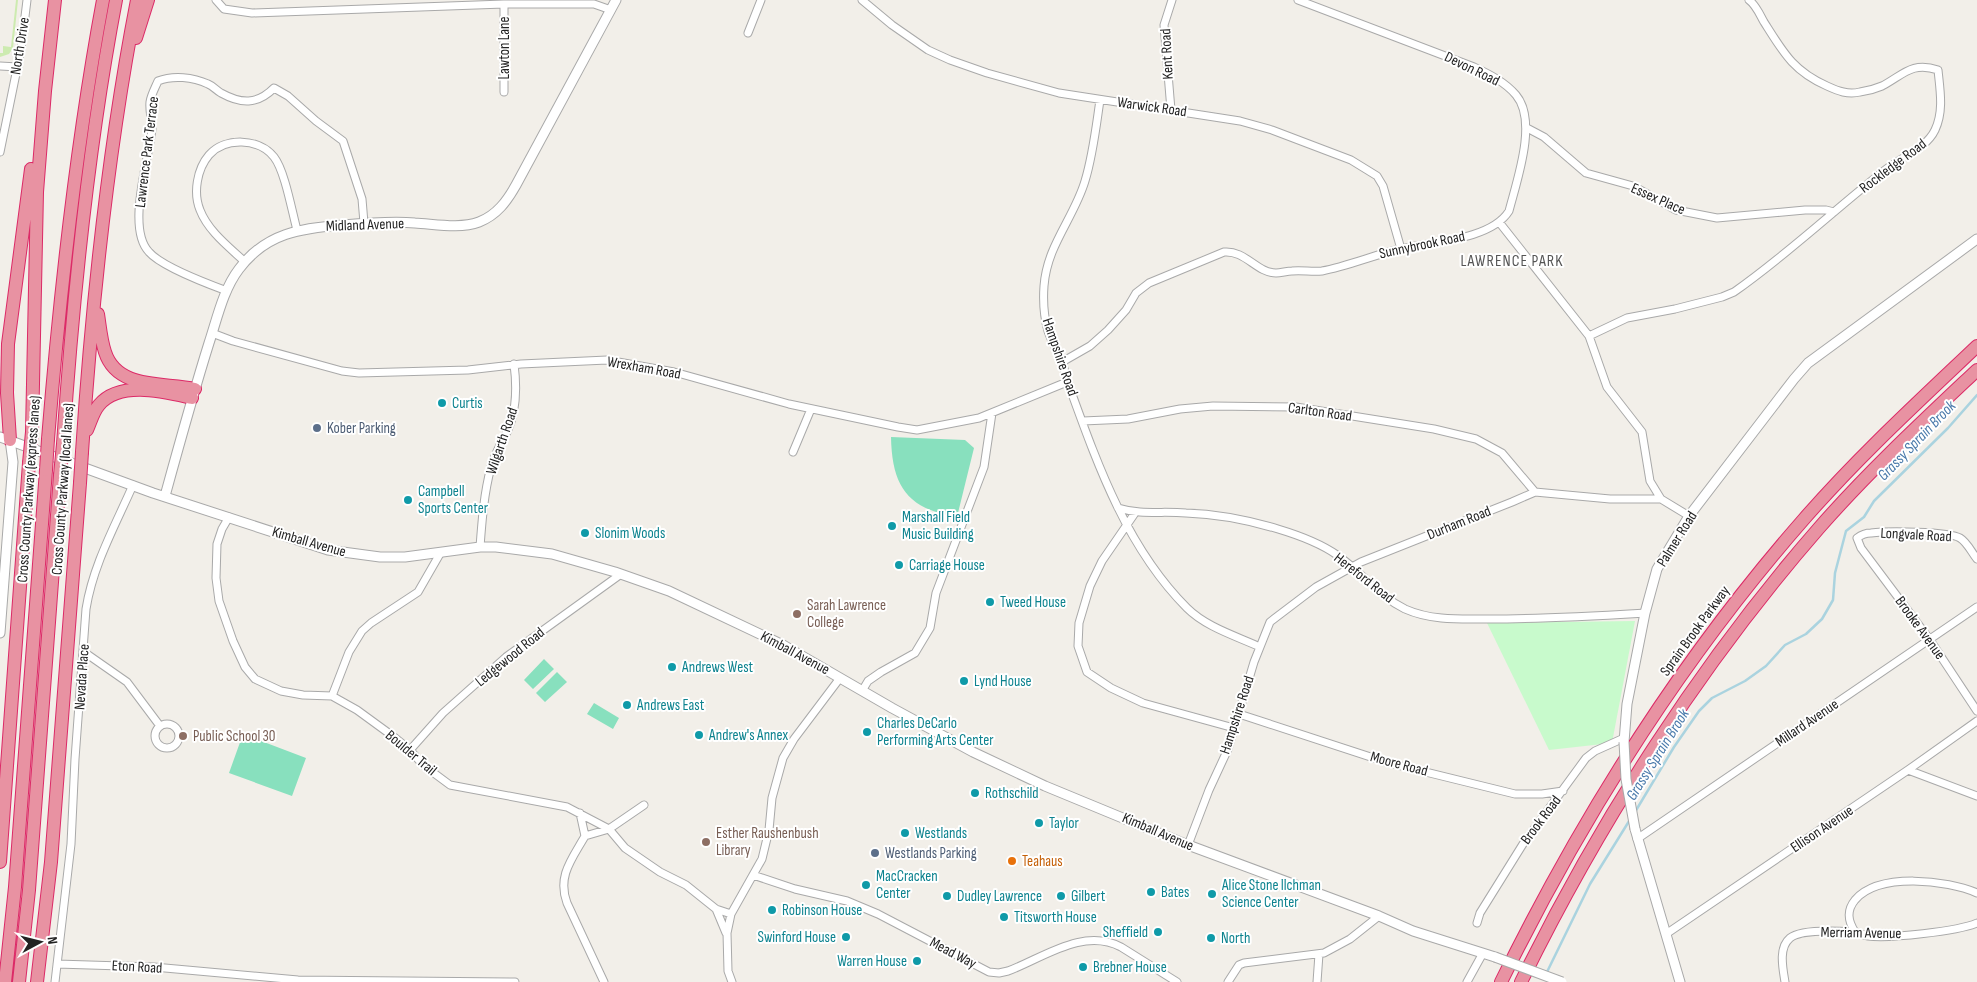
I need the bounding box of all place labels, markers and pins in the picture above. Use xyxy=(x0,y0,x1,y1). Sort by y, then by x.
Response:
place label: Curtis xyxy=(452,394,483,413)
marker: Curtis xyxy=(436,397,448,409)
place label: Kober Parking xyxy=(327,419,396,438)
marker: Kober Parking xyxy=(311,422,323,434)
place label: Campbell Sports Center xyxy=(418,482,489,518)
marker: Campbell Sports Center xyxy=(402,494,414,506)
place label: Marshall Field Music Building xyxy=(902,508,974,544)
marker: Marshall Field Music Building xyxy=(886,520,898,532)
place label: Slonim Woods xyxy=(595,524,665,543)
marker: Slonim Woods xyxy=(579,527,591,539)
place label: Carriage House xyxy=(909,556,985,575)
marker: Carriage House xyxy=(893,559,905,571)
place label: Tweed House xyxy=(1000,593,1066,612)
place label: Sarah Lawrence College xyxy=(807,596,886,632)
marker: Tweed House xyxy=(984,596,996,608)
marker: Sarah Lawrence College xyxy=(791,608,803,620)
place label: Andrews West xyxy=(681,658,754,677)
marker: Andrews West xyxy=(666,661,678,673)
place label: Lynd House xyxy=(974,672,1032,691)
marker: Lynd House xyxy=(958,675,970,687)
place label: Andrews East xyxy=(636,696,705,715)
marker: Andrews East xyxy=(621,699,633,711)
place label: Charles DeCarlo Performing Arts Center xyxy=(877,714,994,750)
place label: Andrew's Annex xyxy=(708,726,788,745)
marker: Charles DeCarlo Performing Arts Center xyxy=(861,726,873,738)
place label: Public School 30 xyxy=(193,727,276,746)
marker: Andrew's Annex xyxy=(693,729,705,741)
marker: Public School 30 xyxy=(177,730,189,742)
place label: Rothschild xyxy=(985,784,1039,803)
marker: Rothschild xyxy=(969,787,981,799)
place label: Taylor xyxy=(1049,814,1080,833)
marker: Taylor xyxy=(1033,817,1045,829)
place label: Esther Raushenbush Library xyxy=(716,824,819,860)
place label: Westlands xyxy=(915,824,967,843)
marker: Westlands xyxy=(899,827,911,839)
marker: Esther Raushenbush Library xyxy=(700,836,712,848)
place label: Westlands Parking xyxy=(885,844,977,863)
marker: Westlands Parking xyxy=(869,847,881,859)
place label: Teahaus xyxy=(1022,852,1063,871)
marker: Teahaus xyxy=(1006,855,1018,867)
place label: MacCracken Center xyxy=(876,867,938,903)
place label: Alice Stone Ilchman Science Center xyxy=(1221,876,1321,912)
marker: MacCracken Center xyxy=(860,879,872,891)
place label: Bates xyxy=(1161,883,1189,902)
marker: Bates xyxy=(1145,886,1157,898)
place label: Dudley Lawrence xyxy=(957,887,1042,906)
place label: Gilbert xyxy=(1071,887,1106,906)
marker: Alice Stone Ilchman Science Center xyxy=(1206,888,1218,900)
marker: Dudley Lawrence xyxy=(941,890,953,902)
marker: Gilbert xyxy=(1055,890,1067,902)
place label: Robinson House xyxy=(782,901,862,920)
marker: Robinson House xyxy=(766,904,778,916)
place label: Titsworth House xyxy=(1014,908,1097,927)
marker: Titsworth House xyxy=(998,911,1010,923)
place label: Sheffield xyxy=(1103,923,1148,942)
marker: Sheffield xyxy=(1152,926,1164,938)
place label: Swinford House xyxy=(757,928,836,947)
place label: North xyxy=(1221,929,1250,948)
marker: Swinford House xyxy=(840,931,852,943)
marker: North xyxy=(1205,932,1217,944)
place label: Warren House xyxy=(837,952,907,971)
marker: Warren House xyxy=(911,955,923,967)
place label: Brebner House xyxy=(1093,958,1167,977)
marker: Brebner House xyxy=(1077,961,1089,973)

